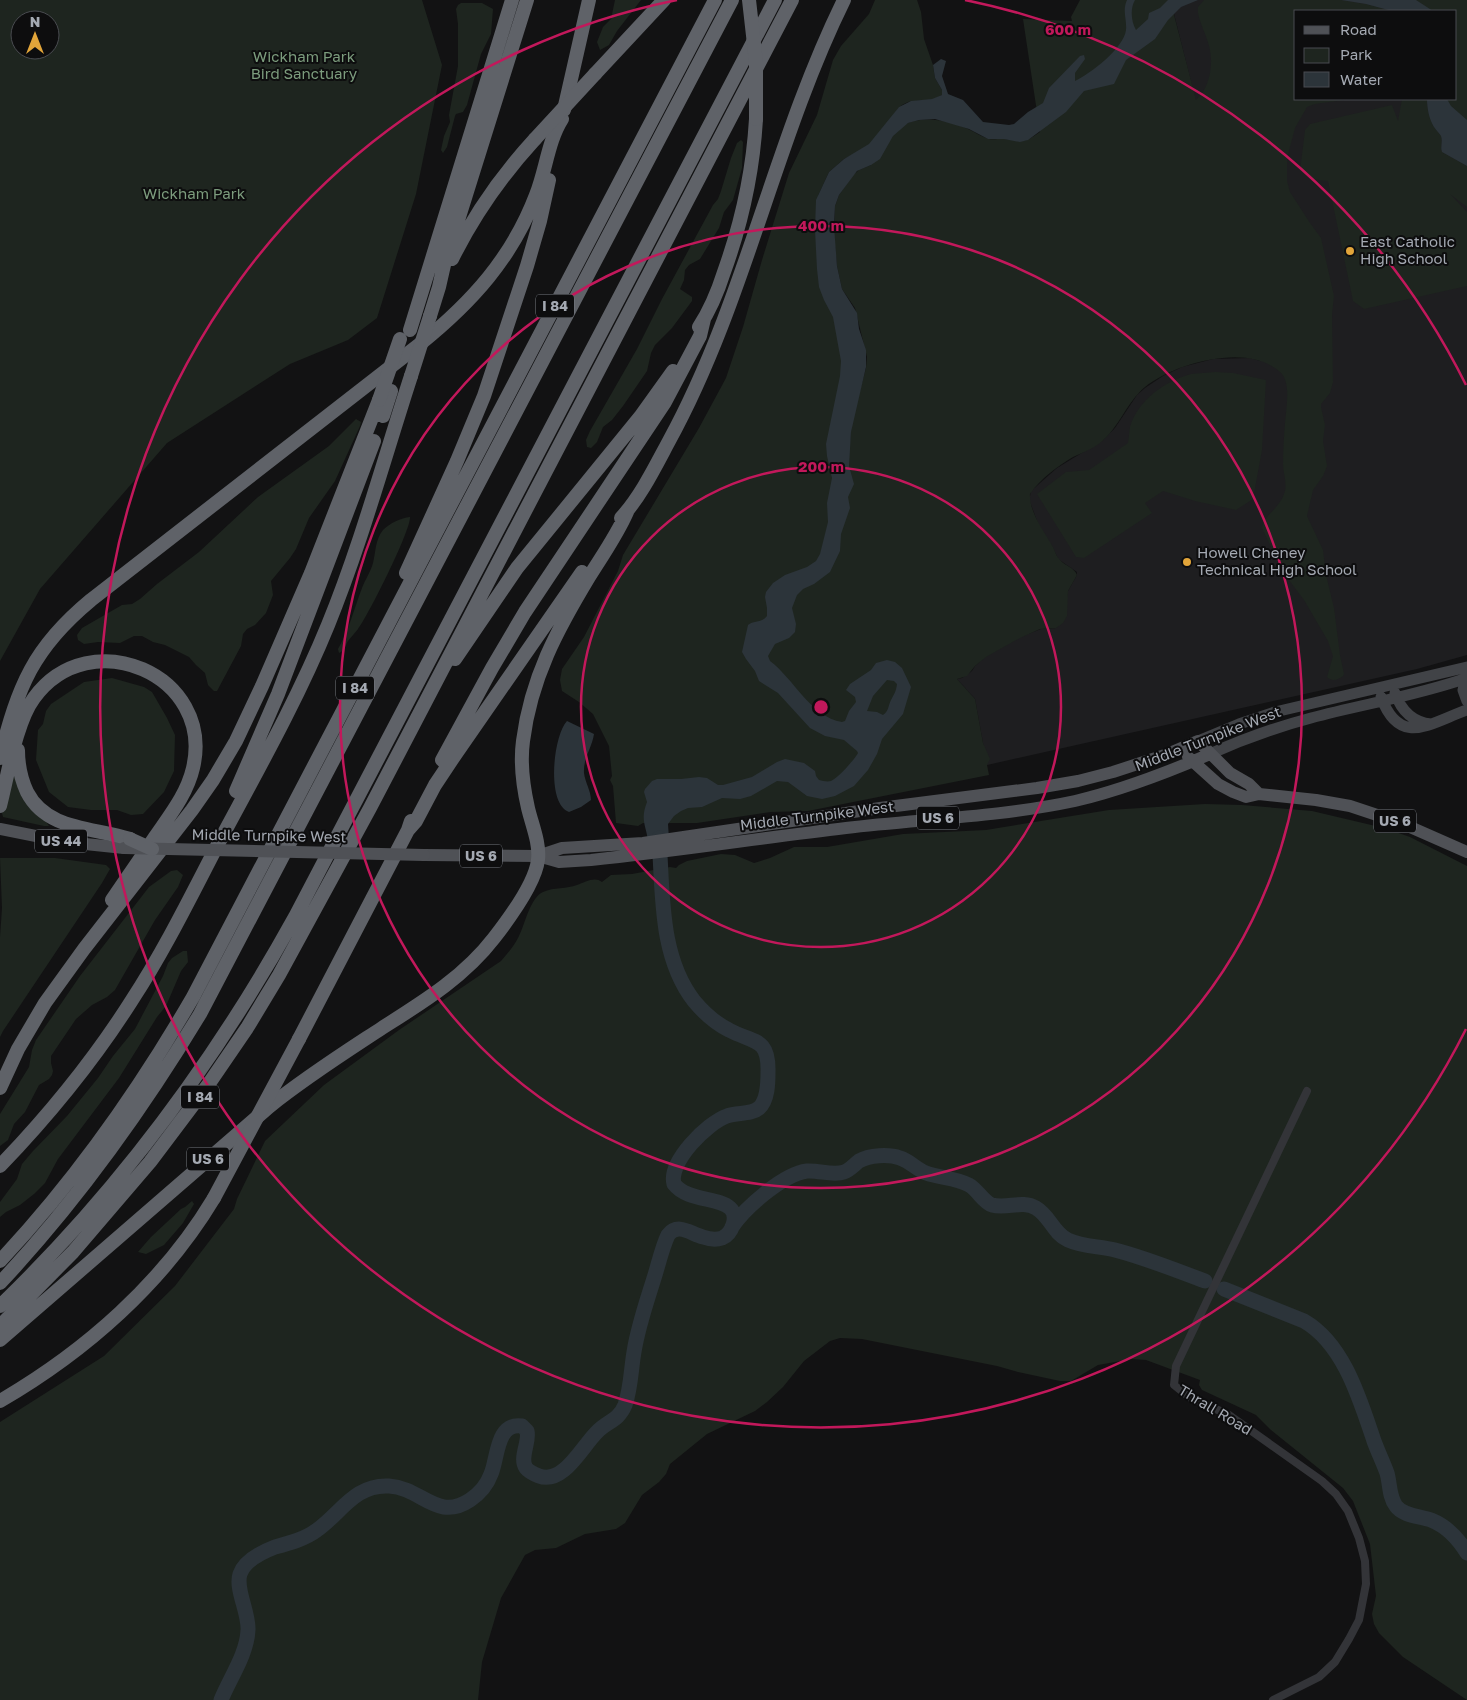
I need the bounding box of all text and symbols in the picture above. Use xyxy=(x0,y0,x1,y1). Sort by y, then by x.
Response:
north arrow xyxy=(10,10,60,60)
legend xyxy=(1294,10,1457,100)
text: N xyxy=(30,13,40,30)
text: 600 m xyxy=(1045,20,1091,38)
text: Road xyxy=(1340,20,1377,38)
text: Park xyxy=(1340,45,1373,63)
park label: Wickham Park Bird Sanctuary xyxy=(251,47,358,82)
text: Water xyxy=(1340,70,1383,88)
park label: Wickham Park xyxy=(143,184,246,202)
text: 400 m xyxy=(798,216,844,234)
place label: East Catholic High School xyxy=(1360,232,1455,267)
marker: East Catholic High School xyxy=(1344,245,1356,257)
road number: I 84 xyxy=(536,294,574,318)
text: 200 m xyxy=(798,457,844,475)
place label: Howell Cheney Technical High School xyxy=(1197,543,1357,578)
marker: Howell Cheney Technical High School xyxy=(1181,556,1193,568)
road number: I 84 xyxy=(336,676,374,700)
centre of rings xyxy=(812,698,830,716)
street label: Middle Turnpike West xyxy=(1132,702,1283,774)
street label: Middle Turnpike West xyxy=(739,797,895,833)
road number: US 6 xyxy=(917,806,959,830)
road number: US 6 xyxy=(1374,809,1416,832)
street label: Middle Turnpike West xyxy=(191,825,347,845)
road number: US 44 xyxy=(35,829,87,852)
road number: US 6 xyxy=(460,844,502,868)
road number: I 84 xyxy=(181,1086,219,1108)
road number: US 6 xyxy=(187,1148,229,1170)
street label: Thrall Road xyxy=(1175,1380,1256,1438)

